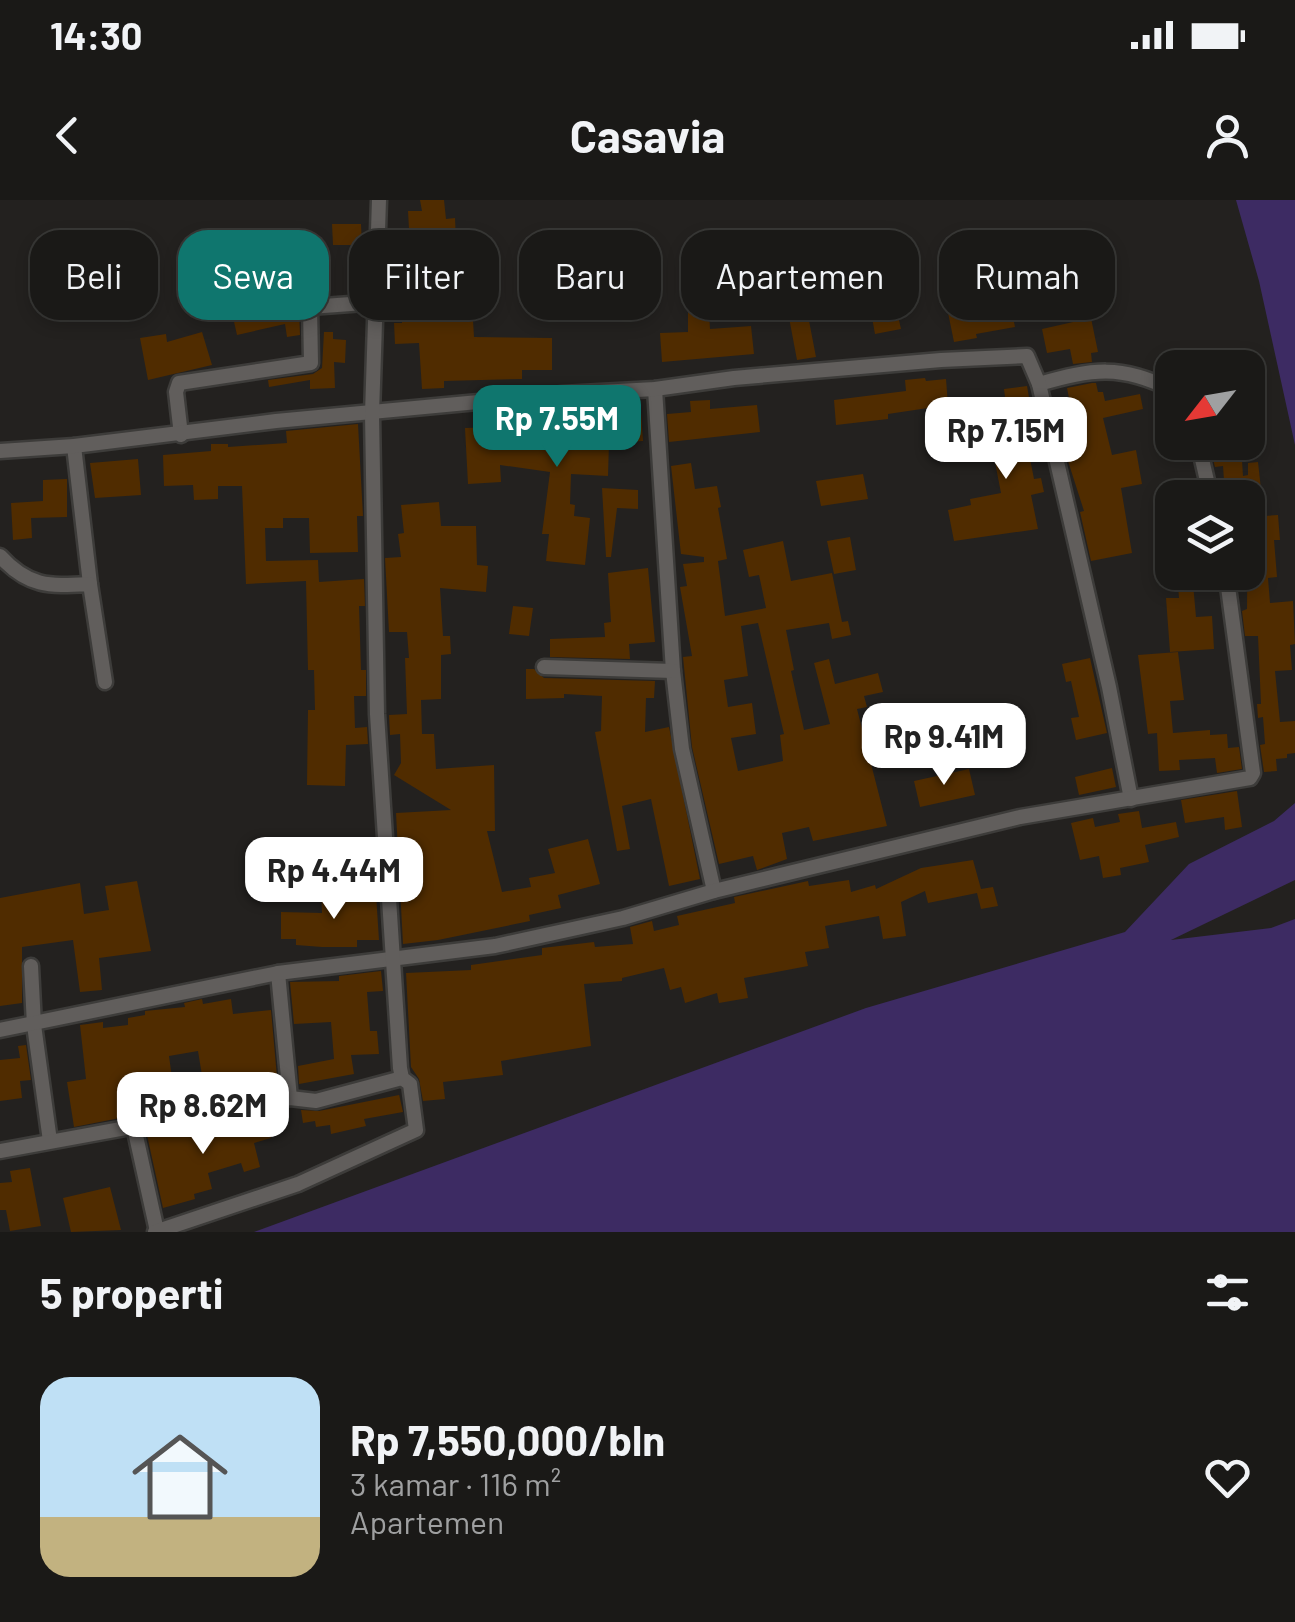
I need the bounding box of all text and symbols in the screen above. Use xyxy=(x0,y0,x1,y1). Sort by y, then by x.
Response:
text: 14:30 xyxy=(50,12,142,58)
icon: back xyxy=(40,108,95,163)
text: Casavia xyxy=(570,108,725,162)
icon: person xyxy=(1200,108,1255,163)
chip: Beli xyxy=(30,230,158,320)
chip: Sewa xyxy=(178,230,329,320)
chip: Filter xyxy=(349,230,499,320)
chip: Baru xyxy=(519,230,661,320)
chip: Apartemen xyxy=(681,230,919,320)
chip: Rumah xyxy=(939,230,1115,320)
north arrow xyxy=(1155,350,1265,460)
map controls xyxy=(1155,350,1265,590)
pin: Rp 7.55M xyxy=(454,385,660,470)
pin: Rp 7.15M xyxy=(903,397,1109,482)
text: Rp 7.55M xyxy=(495,398,619,436)
text: Rp 7.15M xyxy=(947,410,1065,448)
button: layers xyxy=(1155,480,1265,590)
pin: Rp 9.41M xyxy=(841,703,1047,788)
text: Rp 9.41M xyxy=(884,716,1004,754)
pin: Rp 4.44M xyxy=(231,837,437,922)
text: Rp 4.44M xyxy=(267,850,401,888)
pin: Rp 8.62M xyxy=(100,1072,306,1157)
text: Rp 8.62M xyxy=(139,1085,267,1123)
icon: filters xyxy=(1200,1265,1255,1320)
text: 5 properti xyxy=(40,1267,224,1317)
text: Rp 7,550,000/bln xyxy=(350,1414,665,1464)
icon: home xyxy=(120,1417,240,1537)
icon: heart xyxy=(1200,1450,1255,1505)
text: 3 kamar · 116 m² xyxy=(350,1464,561,1502)
text: Apartemen xyxy=(350,1502,504,1540)

